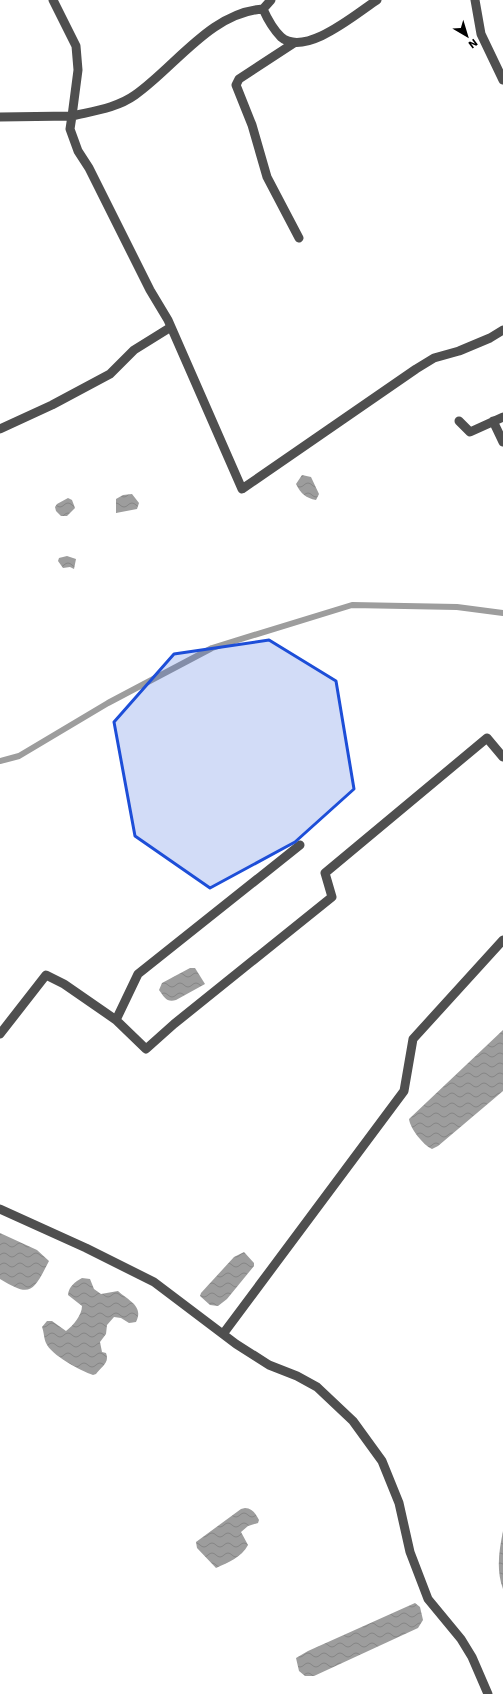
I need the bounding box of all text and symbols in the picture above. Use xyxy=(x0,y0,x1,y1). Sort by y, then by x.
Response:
north arrow xyxy=(447,16,487,56)
text: N xyxy=(466,36,480,51)

